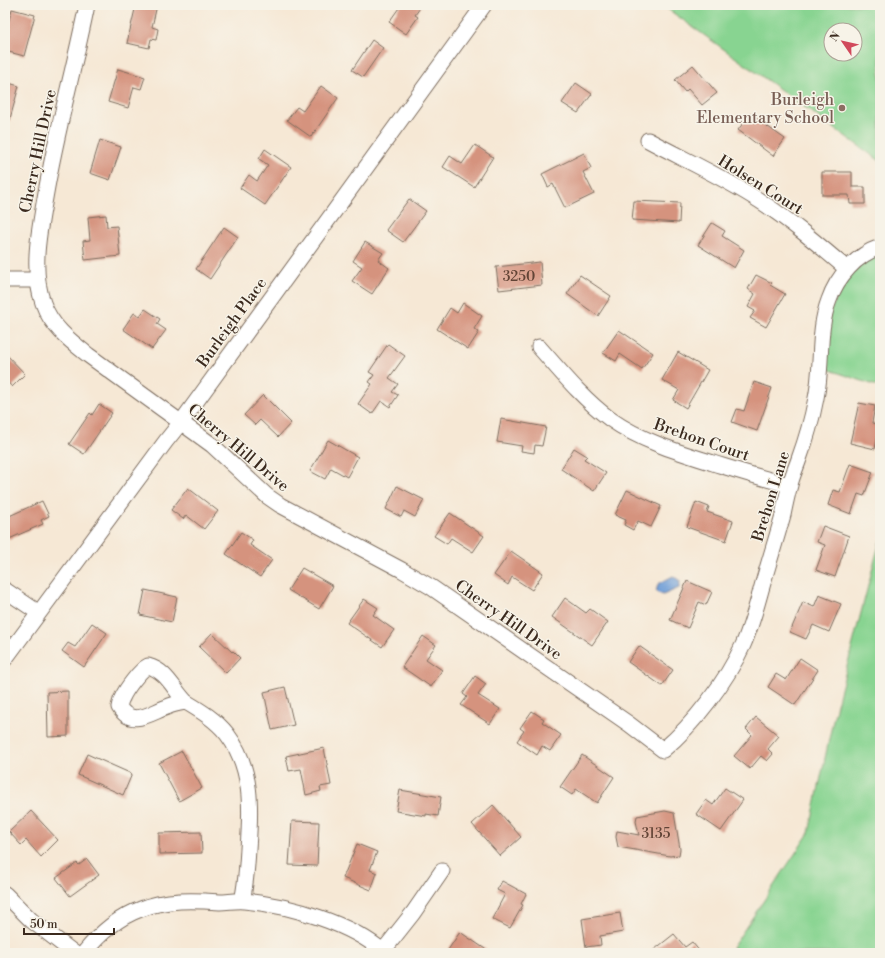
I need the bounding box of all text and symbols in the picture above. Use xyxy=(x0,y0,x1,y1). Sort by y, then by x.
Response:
north arrow xyxy=(823,22,863,62)
text: N xyxy=(827,29,844,44)
street label: Cherry Hill Drive xyxy=(15,87,61,215)
place label: Burleigh Elementary School xyxy=(697,90,834,128)
marker: Burleigh Elementary School xyxy=(837,103,847,113)
street label: Holsen Court xyxy=(714,151,807,219)
house number: 3250 xyxy=(503,268,535,286)
street label: Burleigh Place xyxy=(192,274,271,372)
street label: Cherry Hill Drive xyxy=(184,400,293,496)
street label: Brehon Court xyxy=(650,414,752,466)
street label: Brehon Lane xyxy=(747,449,794,545)
street label: Cherry Hill Drive xyxy=(451,575,566,664)
house number: 3135 xyxy=(642,825,671,843)
scale bar xyxy=(24,910,114,936)
text: 50 m xyxy=(30,917,58,932)

